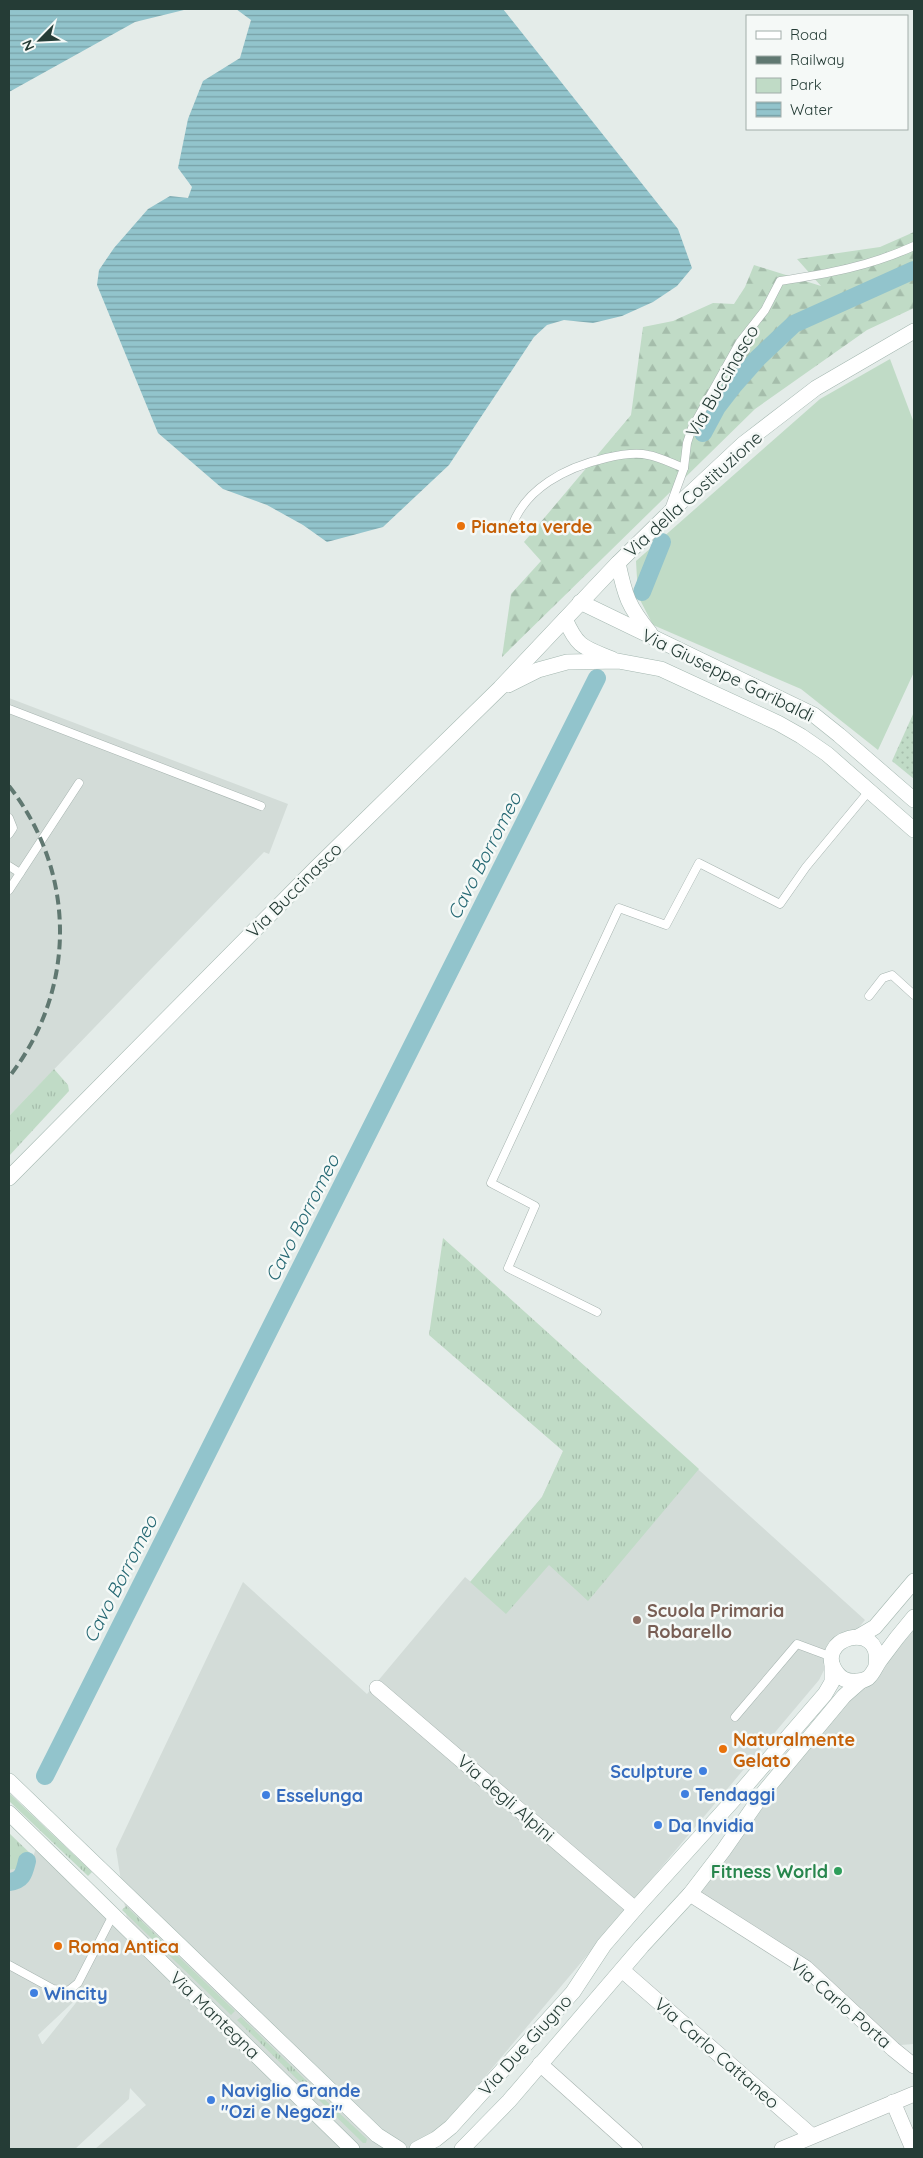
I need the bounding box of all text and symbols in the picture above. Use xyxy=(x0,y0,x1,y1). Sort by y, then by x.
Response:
north arrow xyxy=(15,15,65,65)
legend xyxy=(746,15,908,130)
text: Road xyxy=(790,25,827,44)
text: N xyxy=(18,37,38,54)
text: Railway xyxy=(790,50,845,69)
text: Park xyxy=(790,75,822,94)
text: Water xyxy=(790,100,833,119)
street label: Via Buccinasco xyxy=(681,321,763,441)
street label: Via della Costituzione xyxy=(619,426,767,562)
place label: Pianeta verde xyxy=(471,515,592,538)
marker: Pianeta verde xyxy=(455,520,467,532)
street label: Via Giuseppe Garibaldi xyxy=(638,623,818,727)
water label: Cavo Borromeo xyxy=(442,787,527,924)
street label: Via Buccinasco xyxy=(241,837,347,943)
water label: Cavo Borromeo xyxy=(260,1149,345,1286)
water label: Cavo Borromeo xyxy=(78,1510,163,1647)
place label: Scuola Primaria Robarello xyxy=(647,1599,784,1643)
marker: Scuola Primaria Robarello xyxy=(631,1614,643,1626)
place label: Naturalmente Gelato xyxy=(733,1728,855,1772)
marker: Naturalmente Gelato xyxy=(717,1743,729,1755)
street label: Via degli Alpini xyxy=(453,1749,559,1847)
place label: Sculpture xyxy=(610,1760,693,1783)
marker: Sculpture xyxy=(697,1765,709,1777)
place label: Tendaggi xyxy=(695,1783,775,1806)
place label: Esselunga xyxy=(276,1784,363,1807)
marker: Tendaggi xyxy=(679,1788,691,1800)
marker: Esselunga xyxy=(260,1789,272,1801)
place label: Da Invidia xyxy=(668,1814,754,1837)
marker: Da Invidia xyxy=(652,1819,664,1831)
place label: Fitness World xyxy=(711,1860,828,1883)
marker: Fitness World xyxy=(832,1865,844,1877)
place label: Roma Antica xyxy=(68,1935,179,1958)
marker: Roma Antica xyxy=(52,1940,64,1952)
street label: Via Carlo Porta xyxy=(786,1953,896,2053)
street label: Via Mantegna xyxy=(165,1966,265,2064)
place label: Wincity xyxy=(44,1982,108,2005)
marker: Wincity xyxy=(28,1987,40,1999)
street label: Via Due Giugno xyxy=(473,1989,577,2101)
street label: Via Carlo Cattaneo xyxy=(650,1992,784,2114)
place label: Naviglio Grande "Ozi e Negozi" xyxy=(221,2079,361,2123)
marker: Naviglio Grande "Ozi e Negozi" xyxy=(205,2094,217,2106)

